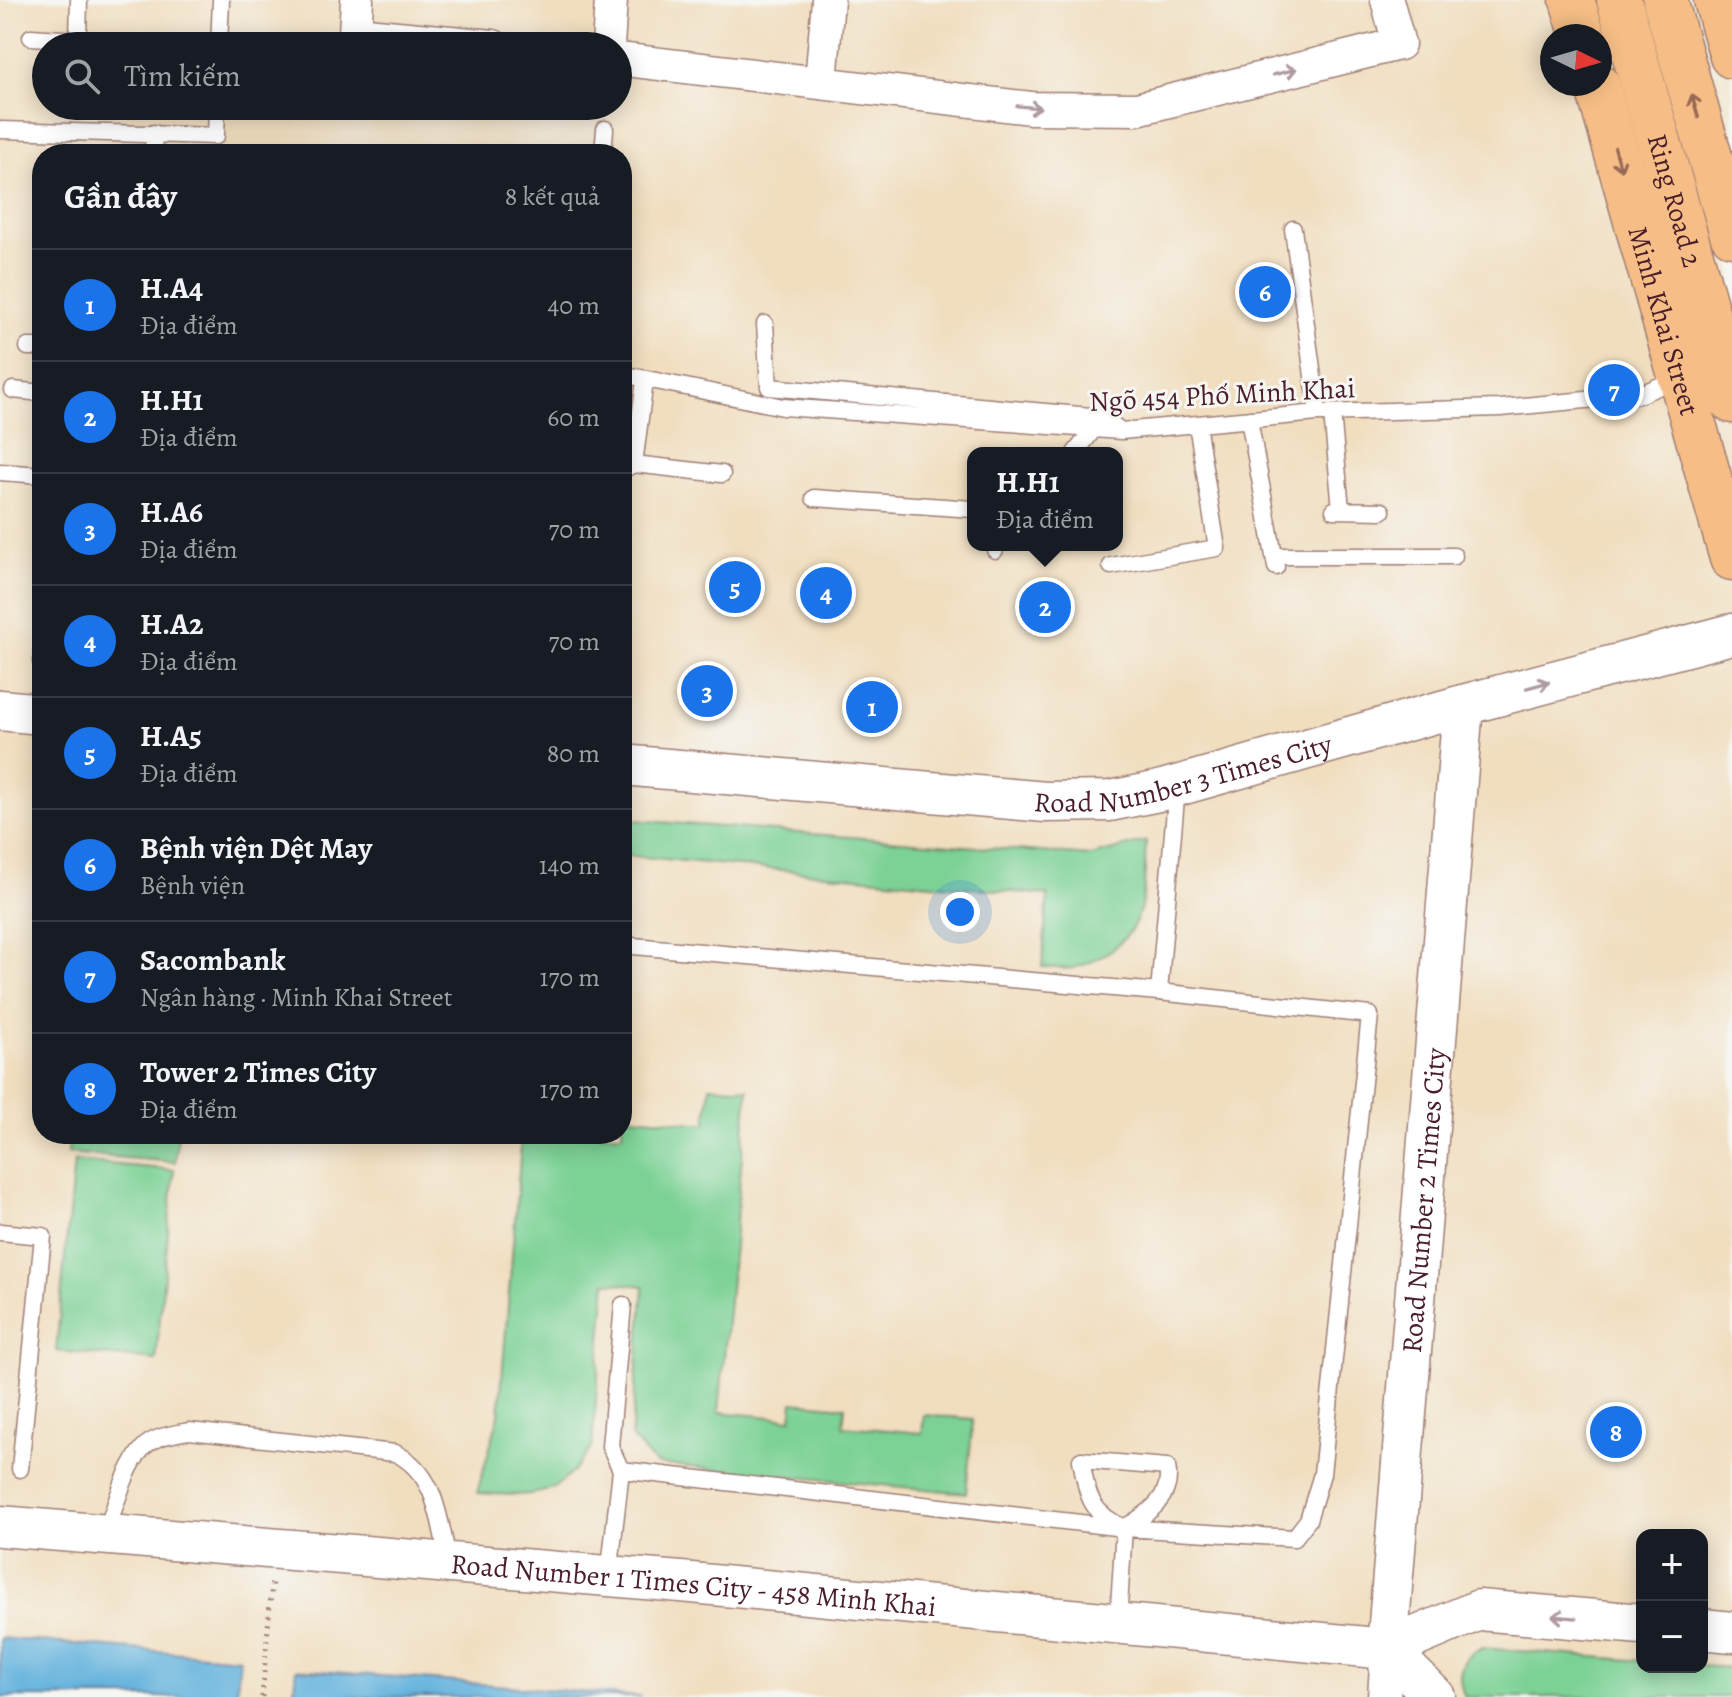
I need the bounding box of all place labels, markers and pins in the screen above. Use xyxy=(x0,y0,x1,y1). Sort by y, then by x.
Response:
pin: 6 xyxy=(1239,262,1291,322)
pin: 7 xyxy=(1588,360,1640,420)
pin: 5 xyxy=(709,557,761,617)
pin: 4 xyxy=(800,563,852,623)
pin: 2 xyxy=(1019,577,1071,637)
pin: 3 xyxy=(681,661,733,721)
pin: 1 xyxy=(846,677,898,737)
pin: 8 xyxy=(1590,1402,1642,1462)

